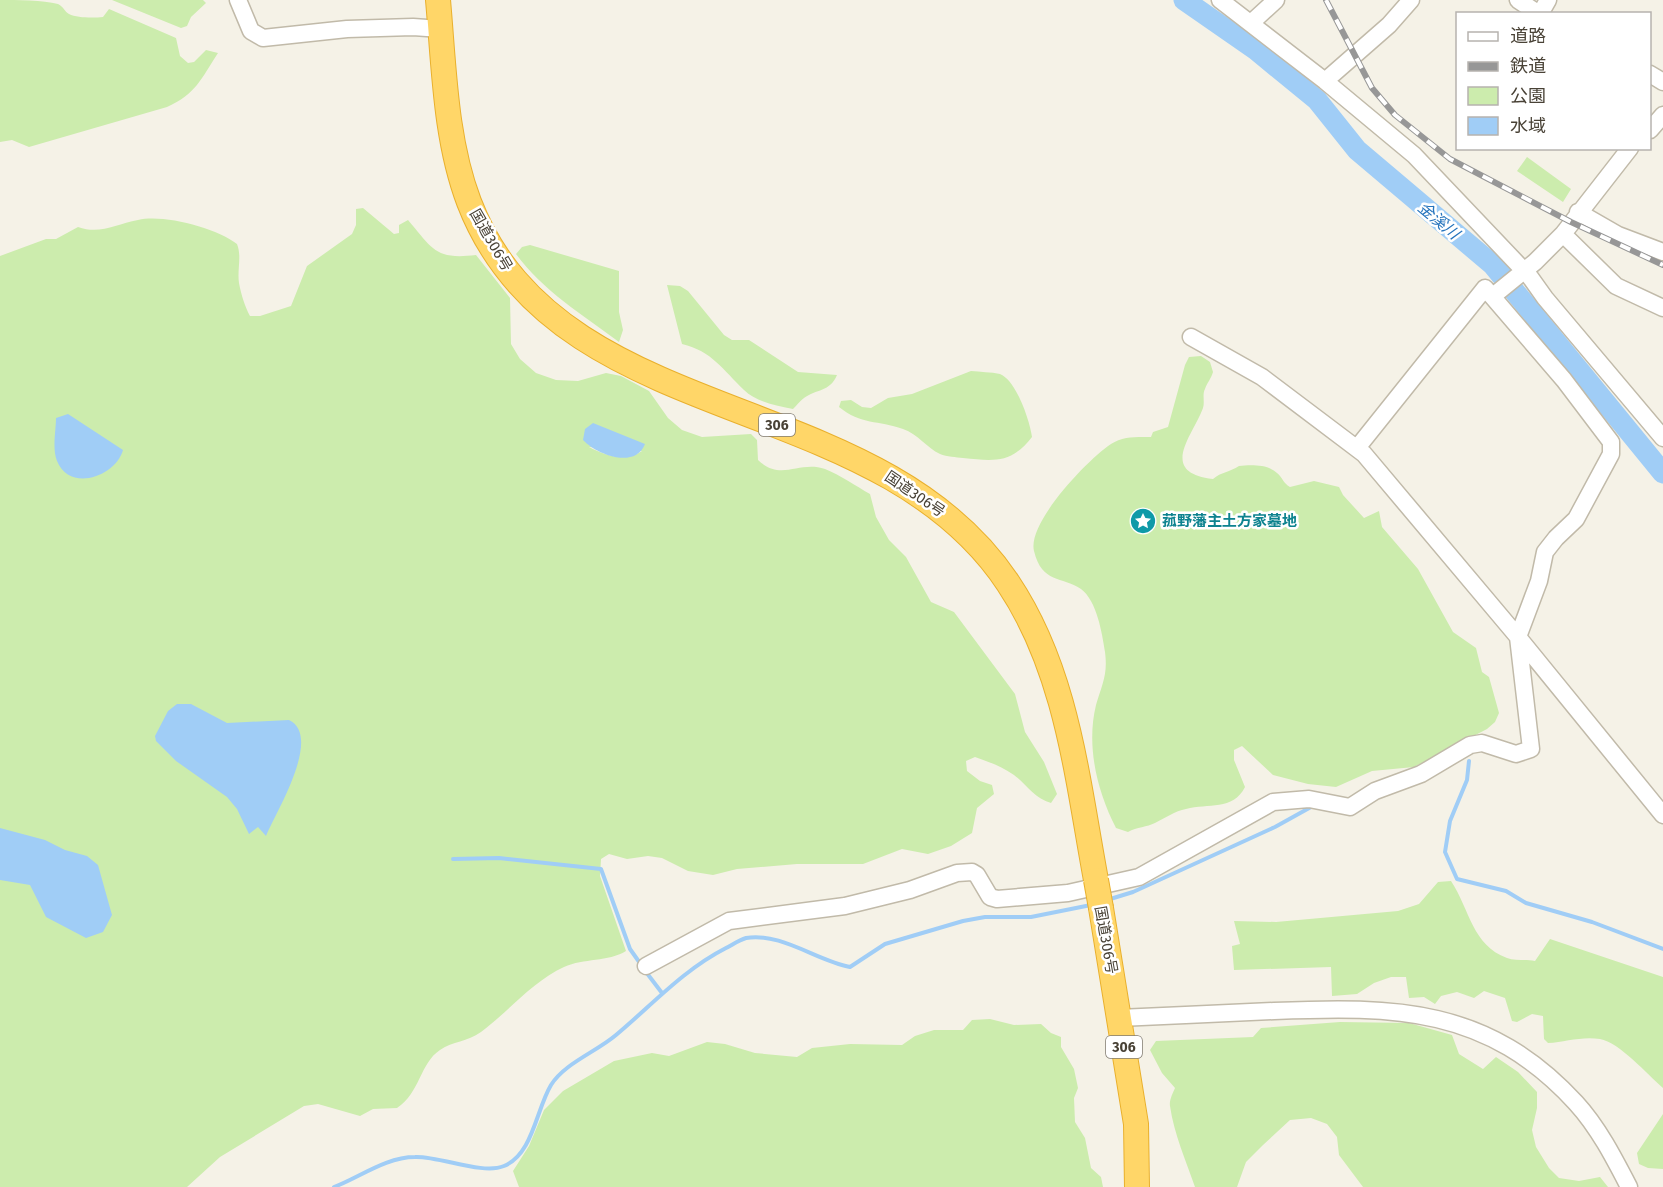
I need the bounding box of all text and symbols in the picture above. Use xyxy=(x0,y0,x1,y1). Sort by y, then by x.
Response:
legend xyxy=(1456,12,1651,150)
text: 道路 xyxy=(1510,25,1546,47)
text: 鉄道 xyxy=(1510,55,1546,77)
text: 公園 xyxy=(1510,85,1546,107)
text: 水域 xyxy=(1510,115,1546,137)
water label: 金溪川 xyxy=(1414,198,1465,244)
street label: 国道306号 xyxy=(466,206,516,274)
road number: 306 xyxy=(759,414,795,436)
street label: 国道306号 xyxy=(881,467,949,521)
place icon: 菰野藩主土方家墓地 xyxy=(1128,506,1158,536)
place label: 菰野藩主土方家墓地 xyxy=(1162,512,1297,530)
street label: 国道306号 xyxy=(1091,905,1121,975)
road number: 306 xyxy=(1106,1036,1142,1058)

